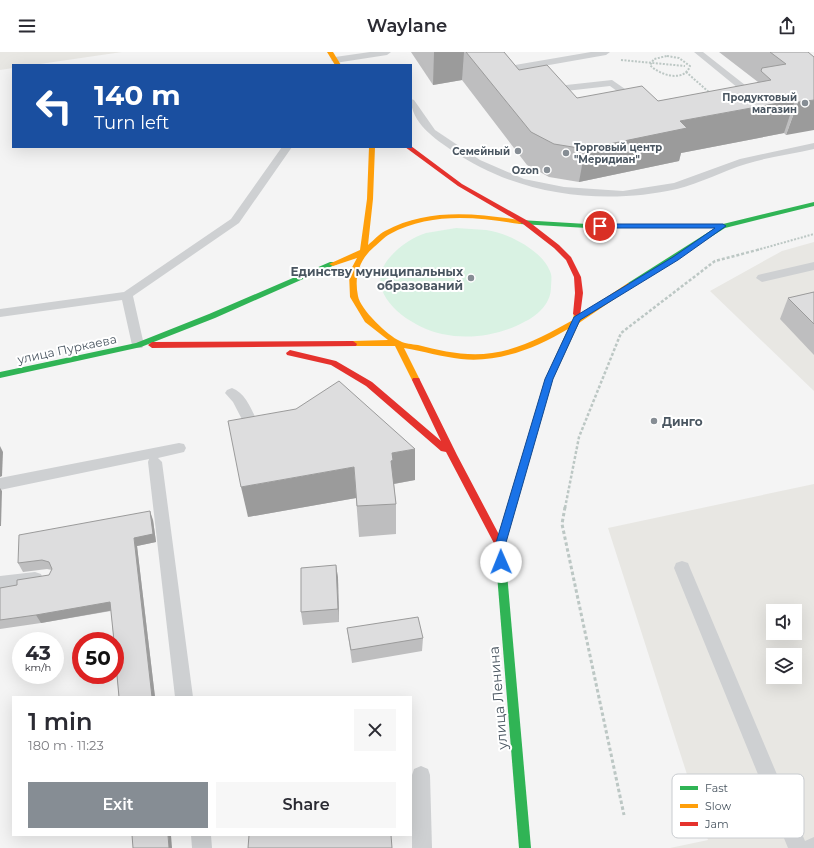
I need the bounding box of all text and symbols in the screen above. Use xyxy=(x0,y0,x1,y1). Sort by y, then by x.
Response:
icon: menu xyxy=(16,15,38,37)
text: Waylane xyxy=(367,15,447,37)
icon: share xyxy=(776,15,798,37)
text: 140 m xyxy=(94,78,181,112)
icon: left xyxy=(28,80,80,132)
place label: Продуктовый магазин xyxy=(722,91,797,116)
marker: Продуктовый магазин xyxy=(800,98,810,108)
text: Turn left xyxy=(94,112,169,134)
place label: Торговый центр "Меридиан" xyxy=(574,141,662,166)
place label: Семейный xyxy=(452,145,510,158)
marker: Семейный xyxy=(513,146,523,156)
marker: Торговый центр "Меридиан" xyxy=(561,148,571,158)
place label: Ozon xyxy=(512,164,539,177)
marker: Ozon xyxy=(542,165,552,175)
pin xyxy=(583,209,617,243)
icon: arrive xyxy=(589,215,611,237)
place label: Единству муниципальных образований xyxy=(291,264,464,293)
marker: Единству муниципальных образований xyxy=(466,273,476,283)
street label: улица Пуркаева xyxy=(15,331,118,367)
place label: Динго xyxy=(662,414,703,429)
marker: Динго xyxy=(649,416,659,426)
position arrow xyxy=(480,541,522,583)
map controls xyxy=(766,604,802,684)
button: sound xyxy=(766,604,802,640)
speed limit sign: 50 xyxy=(72,632,124,684)
text: 43 xyxy=(25,641,51,665)
street label: улица Ленина xyxy=(485,646,512,751)
button: layers xyxy=(766,648,802,684)
text: km/h xyxy=(25,661,51,674)
text: 1 min xyxy=(28,707,92,736)
button: close xyxy=(354,709,396,751)
text: 180 m · 11:23 xyxy=(28,737,104,753)
legend xyxy=(672,774,804,838)
text: Fast xyxy=(705,781,729,795)
button: Exit xyxy=(28,782,208,828)
button: Share xyxy=(216,782,396,828)
text: Slow xyxy=(705,799,731,813)
text: Jam xyxy=(704,817,729,831)

